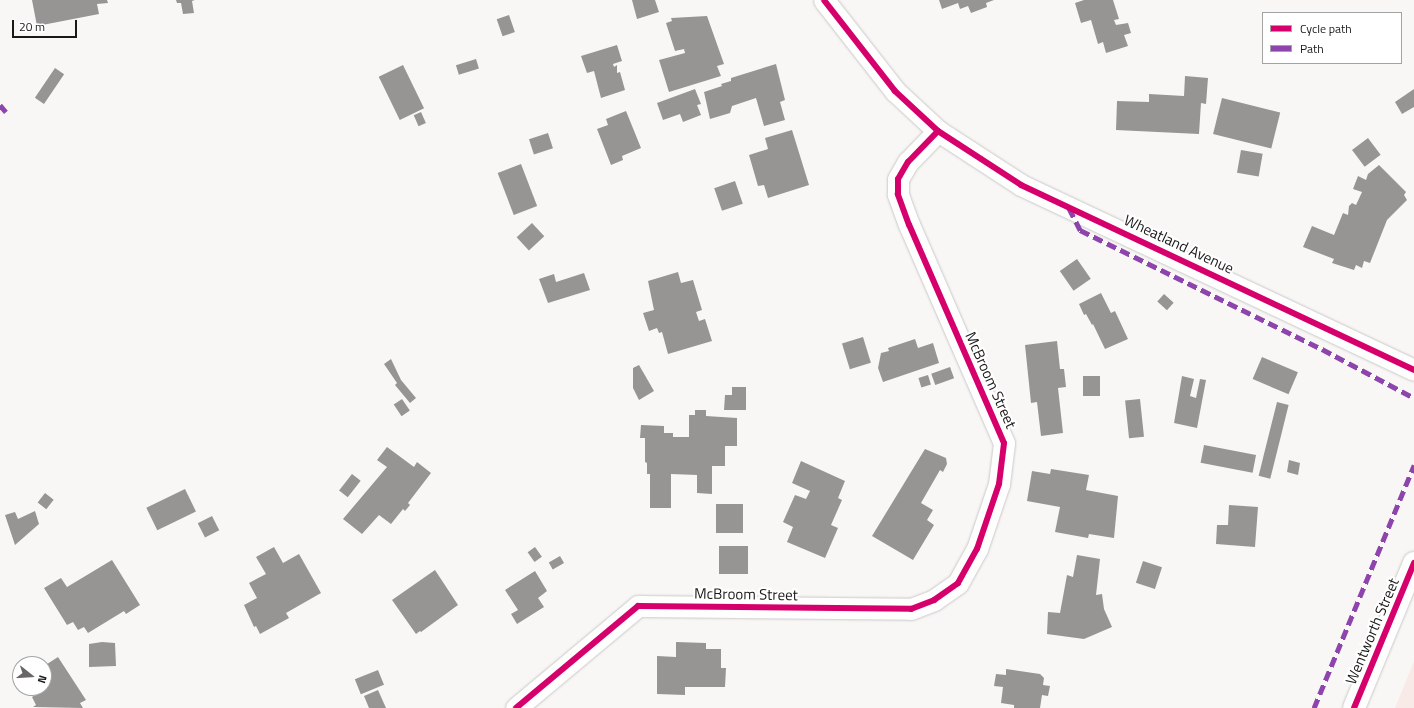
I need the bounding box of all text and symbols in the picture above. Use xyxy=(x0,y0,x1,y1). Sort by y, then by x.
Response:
scale bar xyxy=(14,12,79,38)
legend xyxy=(1262,12,1402,64)
text: 20 m xyxy=(19,17,45,36)
text: Cycle path xyxy=(1300,19,1352,38)
text: Path xyxy=(1300,39,1324,58)
street label: Wheatland Avenue xyxy=(1121,211,1237,277)
street label: McBroom Street xyxy=(962,329,1020,431)
street label: Wentworth Street xyxy=(1342,575,1402,687)
street label: McBroom Street xyxy=(694,584,798,604)
north arrow xyxy=(12,656,52,696)
text: N xyxy=(34,673,51,685)

